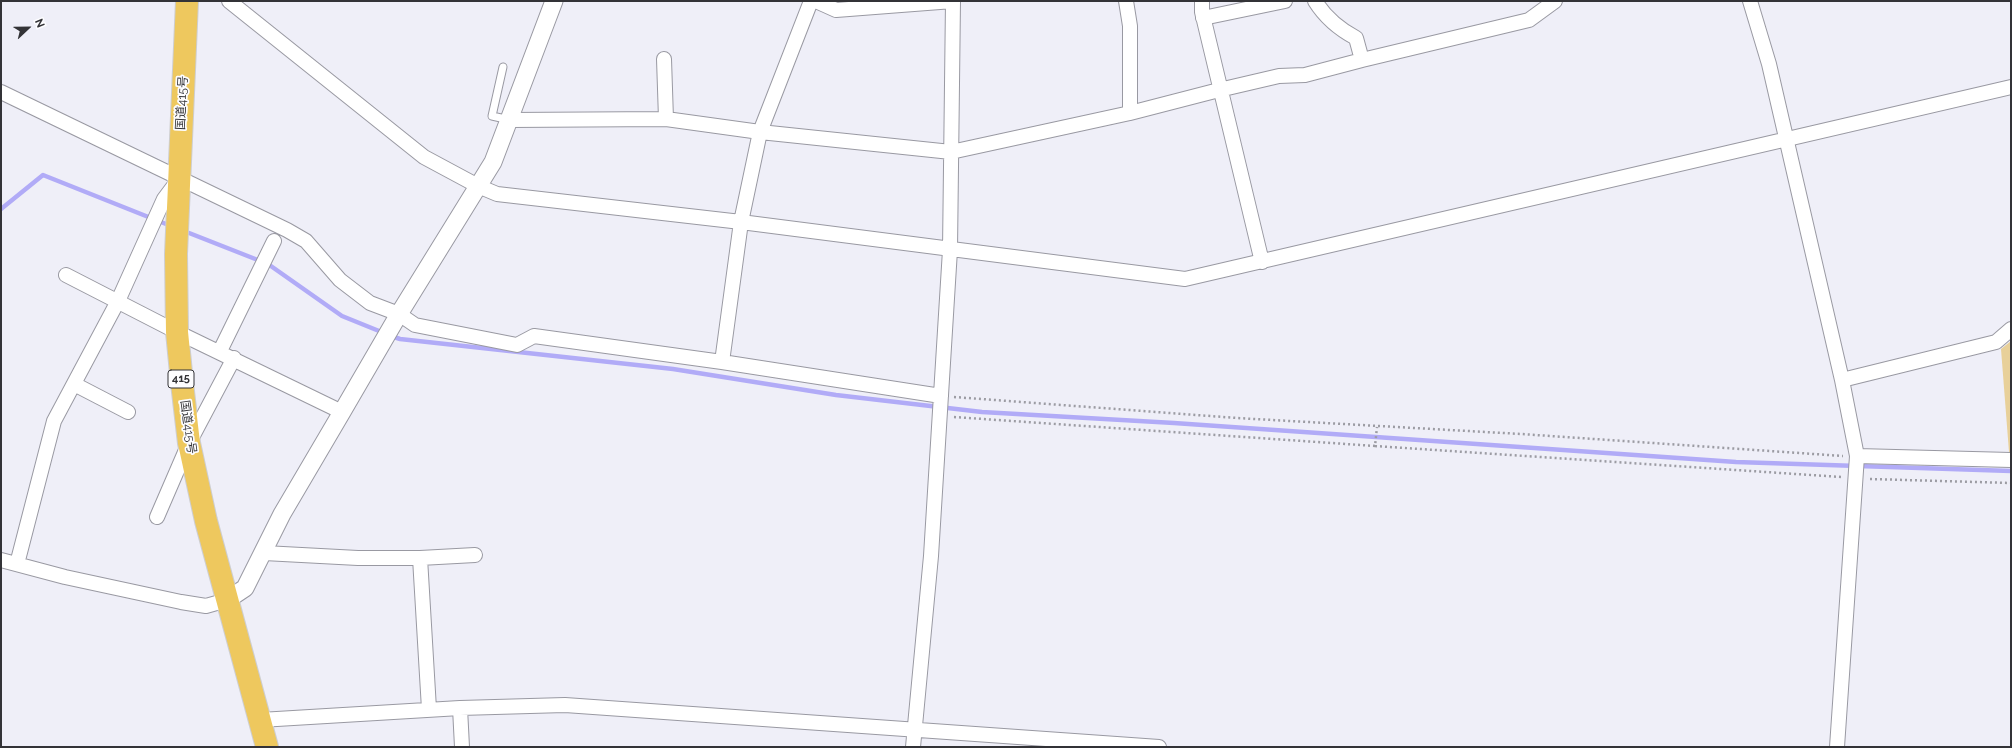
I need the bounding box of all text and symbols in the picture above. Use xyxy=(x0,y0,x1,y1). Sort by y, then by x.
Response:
north arrow xyxy=(8,8,48,48)
text: N xyxy=(32,17,47,30)
street label: 国道415号 xyxy=(173,76,191,130)
road number: 415 xyxy=(168,370,194,388)
street label: 国道415号 xyxy=(177,399,199,455)

